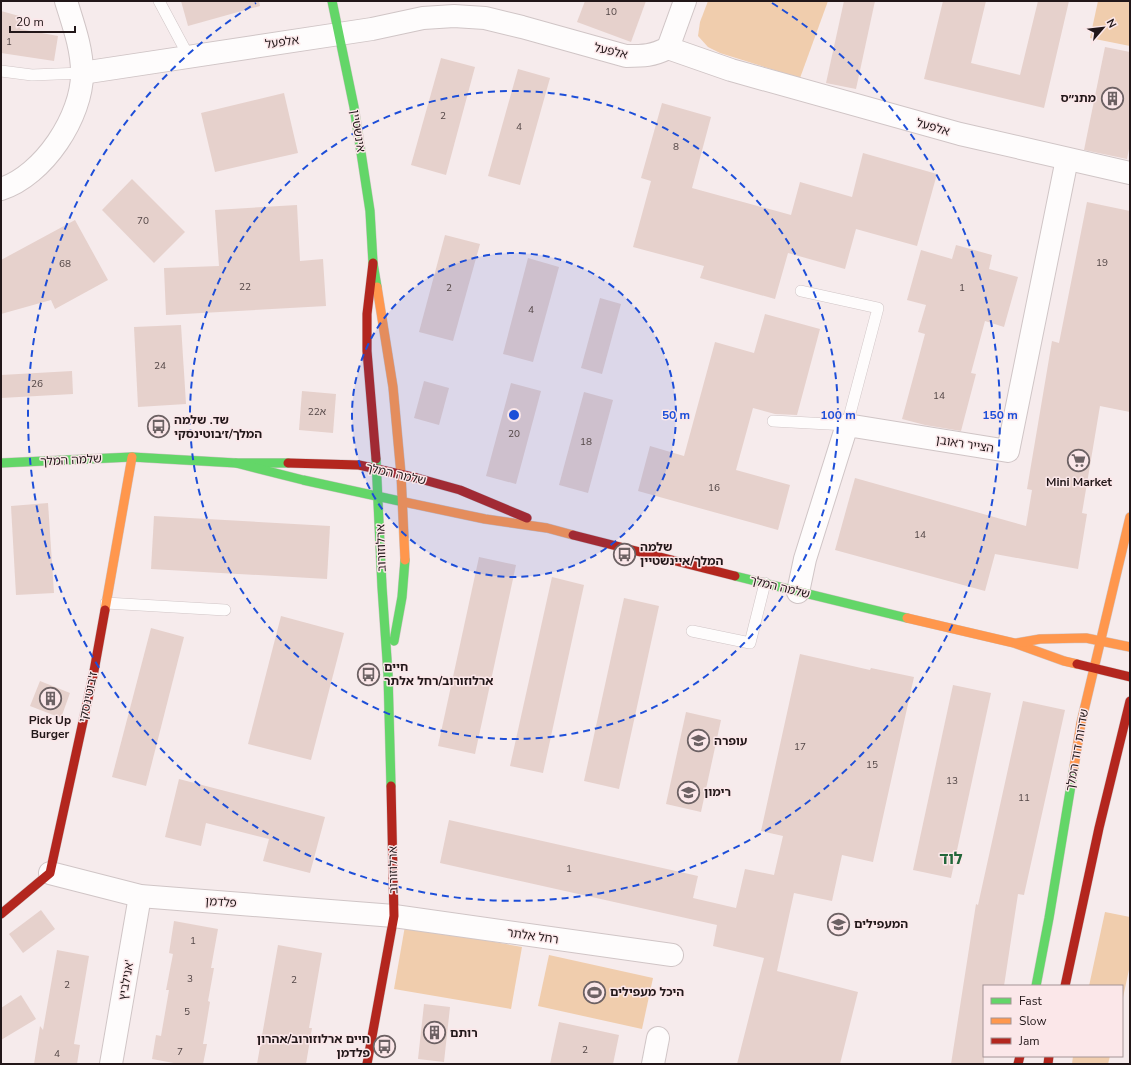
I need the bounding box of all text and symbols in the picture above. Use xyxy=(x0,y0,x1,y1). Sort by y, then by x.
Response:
house number: 10 xyxy=(605,5,617,19)
scale bar xyxy=(10,8,75,34)
north arrow xyxy=(1083,8,1123,48)
text: 20 m xyxy=(16,14,44,30)
text: N xyxy=(1103,16,1120,31)
street label: אלפעל xyxy=(264,32,300,52)
house number: 1 xyxy=(6,35,12,49)
street label: אלפעל xyxy=(593,39,630,63)
building icon: מתנ״ס xyxy=(1099,85,1125,111)
place label: מתנ״ס xyxy=(1061,90,1097,106)
street label: אינשטיין xyxy=(347,109,369,154)
house number: 2 xyxy=(440,109,446,123)
street label: אלפעל xyxy=(914,115,952,140)
house number: 4 xyxy=(516,120,522,134)
house number: 8 xyxy=(673,140,679,154)
house number: 70 xyxy=(137,214,149,228)
house number: 19 xyxy=(1096,256,1108,270)
house number: 68 xyxy=(59,257,71,271)
house number: 22 xyxy=(239,280,251,294)
house number: 2 xyxy=(446,281,452,295)
house number: 1 xyxy=(959,281,965,295)
house number: 4 xyxy=(528,303,534,317)
house number: 24 xyxy=(154,359,166,373)
house number: 26 xyxy=(31,377,43,391)
house number: 14 xyxy=(933,389,945,403)
house number: 22א xyxy=(308,405,326,419)
text: 50 m xyxy=(662,407,690,423)
text: 100 m xyxy=(820,407,856,423)
text: 150 m xyxy=(982,407,1018,423)
centre of rings xyxy=(507,408,521,422)
place label: שד. שלמה המלך/ז׳בוטינסקי xyxy=(174,412,262,442)
bus stop icon: שד. שלמה המלך/ז׳בוטינסקי xyxy=(146,414,172,440)
house number: 20 xyxy=(508,427,520,441)
street label: הצייר ראובן xyxy=(935,432,995,456)
house number: 18 xyxy=(580,435,592,449)
supermarket icon: Mini Market xyxy=(1066,448,1092,474)
street label: שלמה המלך xyxy=(40,450,102,470)
street label: שלמה המלך xyxy=(364,459,428,489)
place label: Mini Market xyxy=(1046,474,1112,490)
house number: 16 xyxy=(708,481,720,495)
street label: ארלוזורוב xyxy=(372,523,390,572)
house number: 14 xyxy=(914,528,926,542)
place label: שלמה המלך/איינשטיין xyxy=(640,539,724,569)
bus stop icon: שלמה המלך/איינשטיין xyxy=(611,541,637,567)
street label: שלמה המלך xyxy=(748,572,812,602)
place label: חיים ארלוזורוב/רחל אלתר xyxy=(384,659,493,689)
bus stop icon: חיים ארלוזורוב/רחל אלתר xyxy=(356,661,382,687)
street label: ז'בוטינסקי xyxy=(75,670,101,724)
building icon: Pick Up Burger xyxy=(37,686,63,712)
street label: שדרות דוד המלך xyxy=(1062,707,1092,793)
place label: Pick Up Burger xyxy=(29,712,71,742)
school or university icon: עופרה xyxy=(685,728,711,754)
place label: עופרה xyxy=(714,733,748,749)
house number: 17 xyxy=(794,740,806,754)
house number: 15 xyxy=(866,758,878,772)
house number: 13 xyxy=(946,774,958,788)
school or university icon: רימון xyxy=(675,779,701,805)
place label: רימון xyxy=(704,784,731,800)
house number: 11 xyxy=(1018,791,1030,805)
street label: ארלוזורוב xyxy=(385,846,401,894)
district label: לוד xyxy=(939,848,963,870)
house number: 1 xyxy=(566,862,572,876)
street label: פלדמן xyxy=(205,893,237,911)
school or university icon: המעפילים xyxy=(826,911,852,937)
place label: המעפילים xyxy=(854,916,908,932)
street label: רחל אלתר xyxy=(506,924,560,948)
house number: 1 xyxy=(190,934,196,948)
street label: אנילביץ' xyxy=(115,959,137,1001)
house number: 3 xyxy=(187,972,193,986)
house number: 2 xyxy=(291,973,297,987)
house number: 2 xyxy=(64,978,70,992)
sports icon: היכל מעפילים xyxy=(582,979,608,1005)
place label: היכל מעפילים xyxy=(610,984,684,1000)
legend xyxy=(983,985,1123,1057)
text: Fast xyxy=(1019,993,1042,1009)
house number: 5 xyxy=(184,1005,190,1019)
text: Slow xyxy=(1019,1013,1047,1029)
building icon: רותם xyxy=(421,1020,447,1046)
place label: רותם xyxy=(450,1025,478,1041)
place label: חיים ארלוזורוב/אהרון פלדמן xyxy=(257,1031,370,1061)
bus stop icon: חיים ארלוזורוב/אהרון פלדמן xyxy=(372,1033,398,1059)
text: Jam xyxy=(1018,1033,1040,1049)
house number: 2 xyxy=(582,1043,588,1057)
house number: 7 xyxy=(177,1045,183,1059)
house number: 4 xyxy=(54,1047,60,1061)

